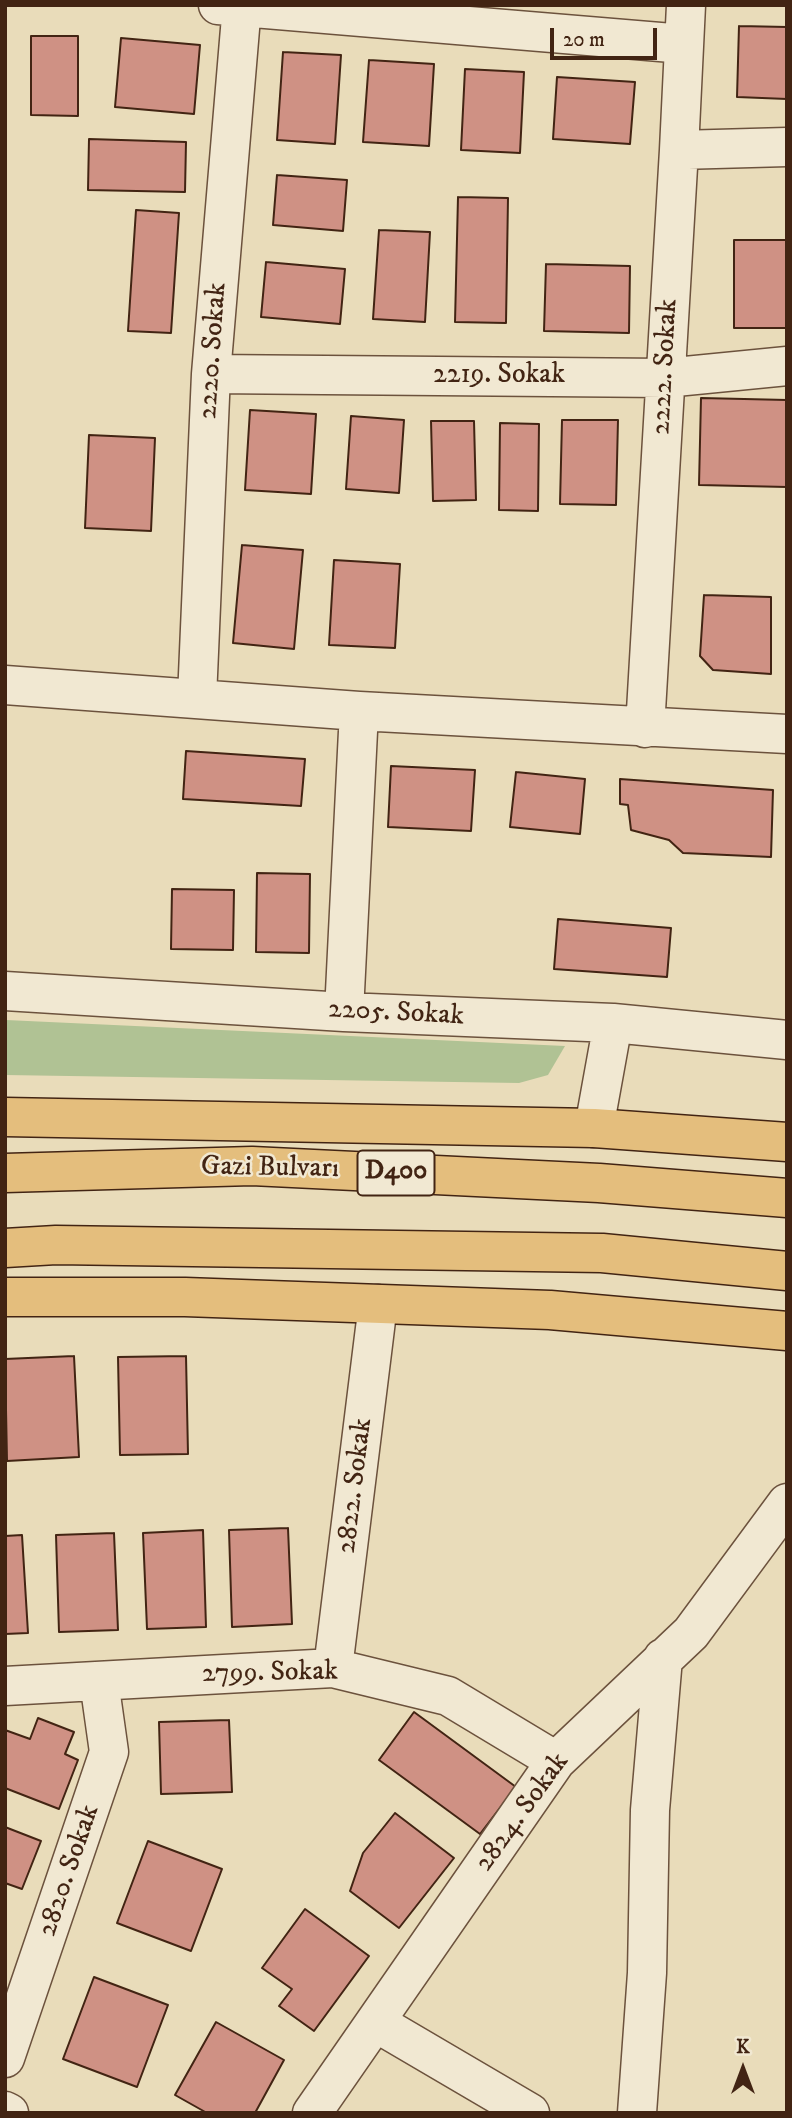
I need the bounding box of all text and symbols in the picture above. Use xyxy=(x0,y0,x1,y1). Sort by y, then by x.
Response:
scale bar xyxy=(554,14,661,58)
text: 20 m xyxy=(563,27,605,53)
street label: 2220. Sokak xyxy=(192,282,236,420)
street label: 2222. Sokak xyxy=(646,298,686,436)
street label: 2219. Sokak xyxy=(433,359,565,393)
street label: 2205. Sokak xyxy=(327,994,465,1034)
road number: D400 xyxy=(358,1150,434,1196)
street label: Gazi Bulvarı xyxy=(201,1151,339,1187)
street label: 2822. Sokak xyxy=(331,1416,381,1556)
street label: 2799. Sokak xyxy=(202,1656,338,1692)
street label: 2824. Sokak xyxy=(469,1747,577,1879)
street label: 2820. Sokak xyxy=(32,1801,108,1941)
north arrow xyxy=(708,2034,778,2104)
text: K xyxy=(736,2036,750,2059)

